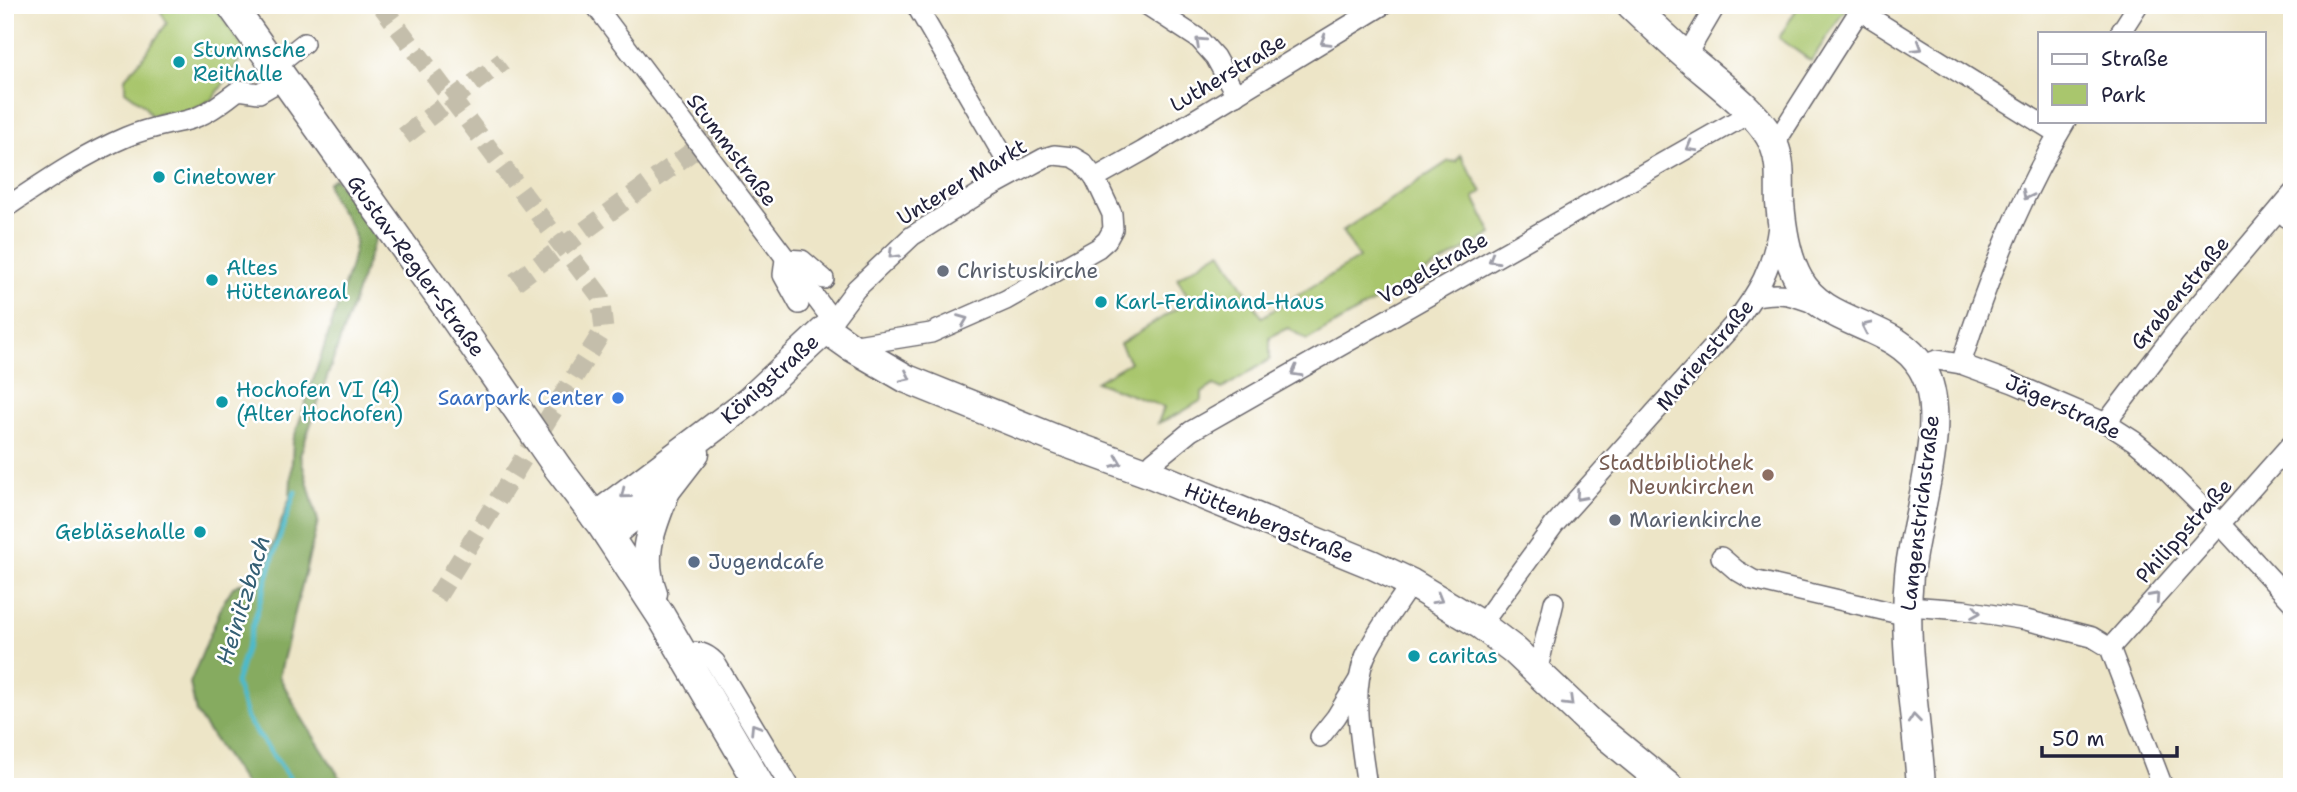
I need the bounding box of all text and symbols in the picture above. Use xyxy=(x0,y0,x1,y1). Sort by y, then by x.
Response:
street label: Lutherstraße xyxy=(1165,27,1291,119)
legend xyxy=(2038,32,2266,122)
one-way arrow xyxy=(1320,33,1333,46)
place label: Stummsche Reithalle xyxy=(193,36,306,88)
one-way arrow xyxy=(1195,38,1208,50)
one-way arrow xyxy=(1910,38,1923,51)
text: Straße xyxy=(2101,45,2169,73)
marker: Stummsche Reithalle xyxy=(171,54,187,70)
text: Park xyxy=(2101,81,2146,109)
street label: Stummstraße xyxy=(680,88,784,212)
street label: Unterer Markt xyxy=(892,132,1032,232)
one-way arrow xyxy=(1686,139,1698,152)
place label: Cinetower xyxy=(173,163,276,191)
marker: Cinetower xyxy=(151,169,167,185)
street label: Gustav-Regler-Straße xyxy=(340,169,492,363)
one-way arrow xyxy=(2022,188,2036,200)
street label: Vogelstraße xyxy=(1373,225,1493,311)
street label: Grabenstraße xyxy=(2124,230,2236,356)
one-way arrow xyxy=(888,245,901,258)
one-way arrow xyxy=(1488,251,1501,264)
place label: Altes Hüttenareal xyxy=(226,254,348,306)
place label: Christuskirche xyxy=(957,257,1099,285)
marker: Christuskirche xyxy=(935,263,951,279)
marker: Altes Hüttenareal xyxy=(204,272,220,288)
place label: Karl-Ferdinand-Haus xyxy=(1115,288,1325,316)
street label: Marienstraße xyxy=(1650,293,1760,417)
marker: Karl-Ferdinand-Haus xyxy=(1093,294,1109,310)
one-way arrow xyxy=(957,314,969,328)
one-way arrow xyxy=(1861,322,1873,336)
street label: Königstraße xyxy=(715,328,825,430)
one-way arrow xyxy=(1290,364,1303,377)
one-way arrow xyxy=(899,368,911,382)
street label: Jägerstraße xyxy=(2001,368,2125,446)
place label: Hochofen VI (4) (Alter Hochofen) xyxy=(236,376,403,428)
place label: Saarpark Center xyxy=(438,384,604,412)
marker: Saarpark Center xyxy=(610,390,626,406)
marker: Hochofen VI (4) (Alter Hochofen) xyxy=(214,394,230,410)
street label: Langenstrichstraße xyxy=(1894,413,1946,613)
place label: Stadtbibliothek Neunkirchen xyxy=(1599,449,1754,501)
one-way arrow xyxy=(1110,453,1122,467)
marker: Stadtbibliothek Neunkirchen xyxy=(1760,467,1776,483)
street label: Philippstraße xyxy=(2129,473,2239,589)
street label: Hüttenbergstraße xyxy=(1180,476,1358,570)
one-way arrow xyxy=(620,486,633,498)
one-way arrow xyxy=(1576,488,1589,501)
place label: Marienkirche xyxy=(1629,506,1762,534)
marker: Marienkirche xyxy=(1607,512,1623,528)
place label: Gebläsehalle xyxy=(55,518,186,546)
marker: Gebläsehalle xyxy=(192,524,208,540)
water label: Heinitzbach xyxy=(209,532,277,668)
place label: Jugendcafe xyxy=(708,548,825,576)
marker: Jugendcafe xyxy=(686,554,702,570)
one-way arrow xyxy=(1431,591,1444,604)
one-way arrow xyxy=(2147,592,2160,605)
one-way arrow xyxy=(1970,604,1982,619)
place label: caritas xyxy=(1428,642,1498,670)
marker: caritas xyxy=(1406,648,1422,664)
one-way arrow xyxy=(1561,693,1574,706)
one-way arrow xyxy=(1907,713,1922,725)
scale bar xyxy=(2042,715,2176,759)
one-way arrow xyxy=(750,723,763,736)
text: 50 m xyxy=(2052,725,2105,753)

